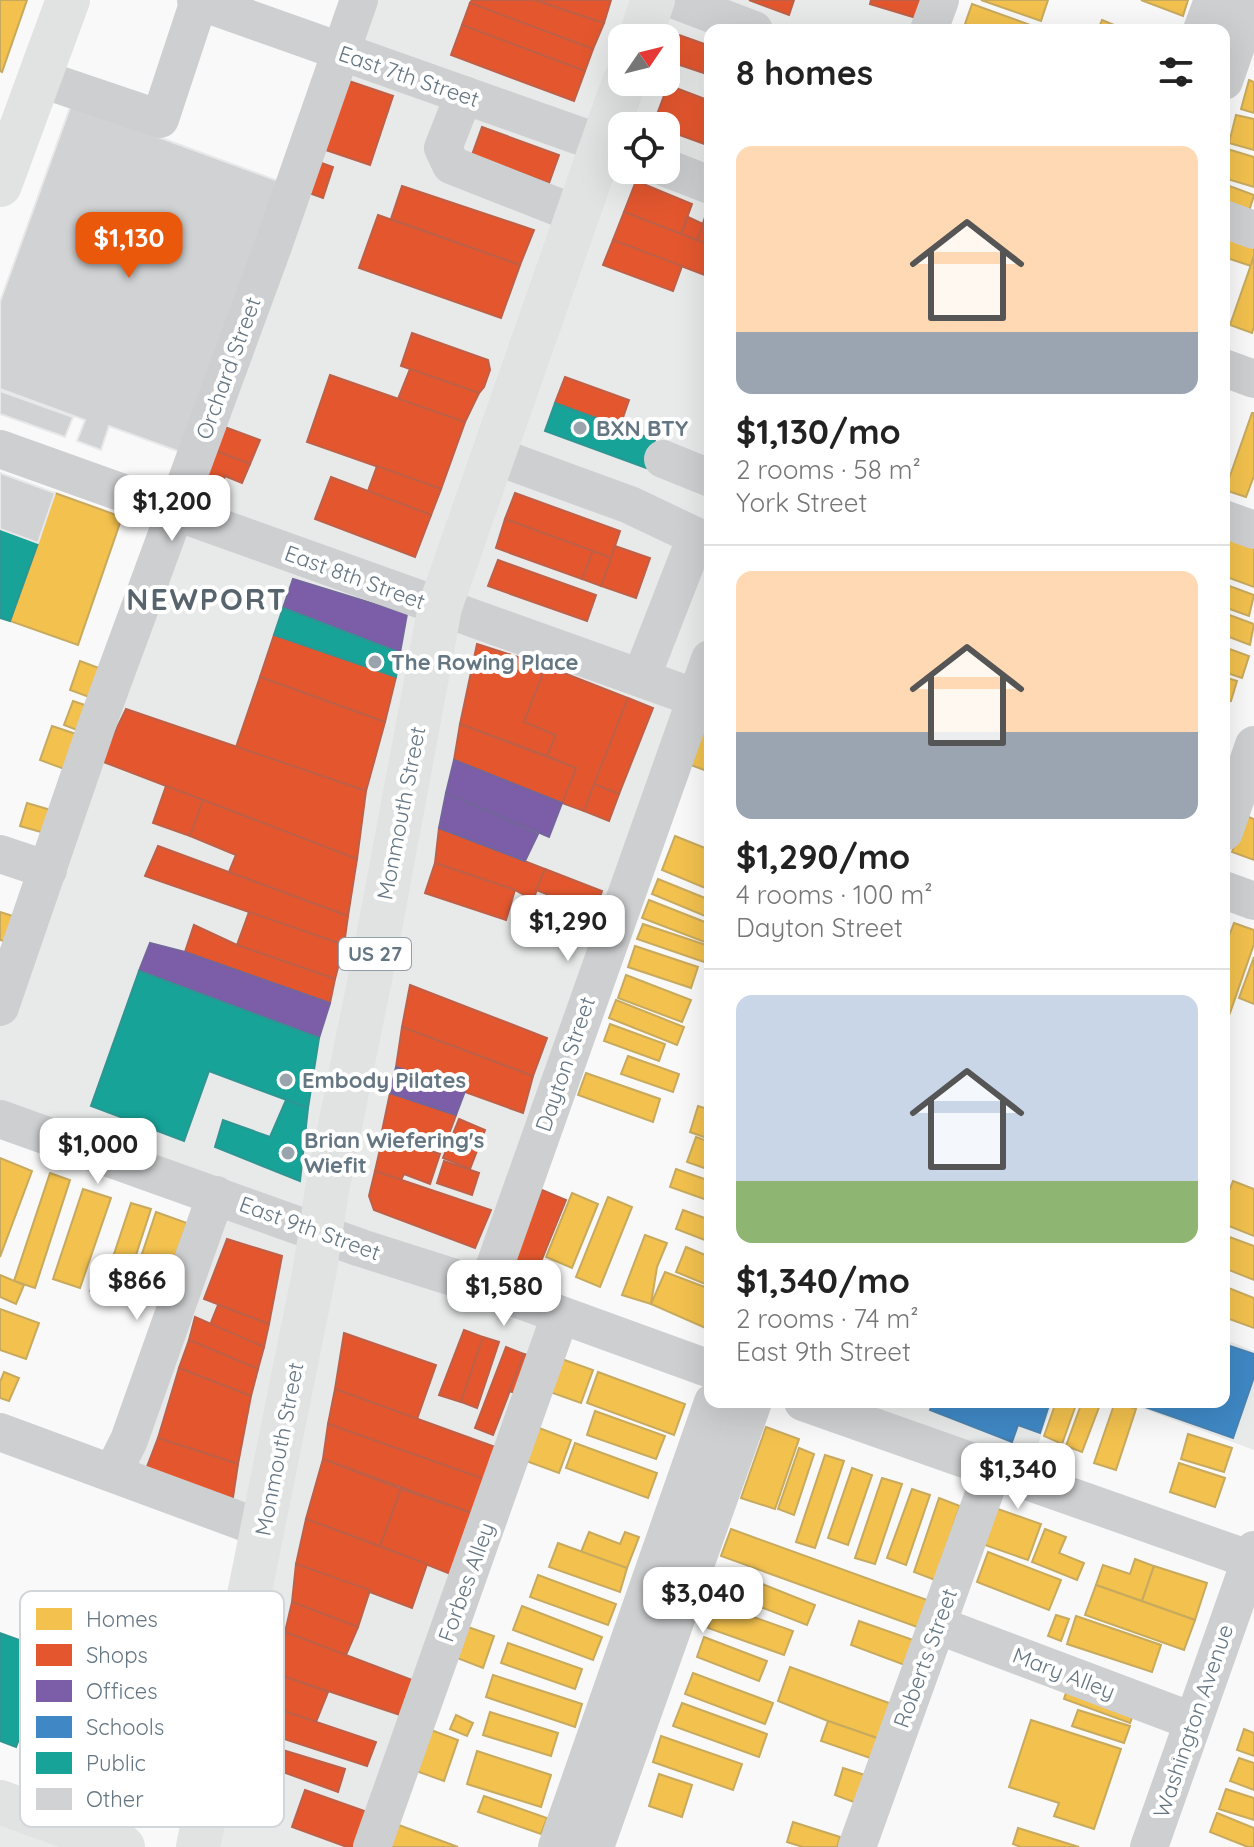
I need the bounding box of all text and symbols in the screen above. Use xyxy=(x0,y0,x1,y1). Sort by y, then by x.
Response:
north arrow xyxy=(608,24,680,96)
map controls xyxy=(608,24,680,184)
street label: East 7th Street xyxy=(335,39,483,113)
icon: filters xyxy=(1154,50,1198,94)
text: 8 homes xyxy=(736,51,873,94)
button: locate xyxy=(608,112,680,184)
icon: home xyxy=(895,198,1039,342)
pin: $1,130 xyxy=(64,212,194,280)
text: $1,130 xyxy=(93,221,165,254)
street label: Orchard Street xyxy=(189,293,267,443)
text: $1,130/mo xyxy=(736,410,901,453)
place label: BXN BTY xyxy=(596,414,688,442)
marker: BXN BTY xyxy=(571,419,589,437)
text: 2 rooms · 58 m² xyxy=(736,453,921,486)
pin: $1,200 xyxy=(107,475,237,543)
text: $1,200 xyxy=(132,484,212,517)
text: York Street xyxy=(736,486,867,519)
street label: East 8th Street xyxy=(281,539,429,615)
district label: NEWPORT xyxy=(126,580,288,618)
icon: home xyxy=(895,623,1039,767)
place label: The Rowing Place xyxy=(391,648,578,676)
marker: The Rowing Place xyxy=(366,653,384,671)
street label: Monmouth Street xyxy=(370,724,432,902)
text: $1,290/mo xyxy=(736,835,910,878)
text: 4 rooms · 100 m² xyxy=(736,878,932,911)
pin: $1,290 xyxy=(503,895,633,963)
text: $1,290 xyxy=(529,904,607,937)
text: Dayton Street xyxy=(736,911,903,944)
road number: US 27 xyxy=(339,938,411,970)
street label: Dayton Street xyxy=(529,993,601,1135)
icon: home xyxy=(895,1047,1039,1191)
place label: Embody Pilates xyxy=(302,1066,466,1094)
marker: Embody Pilates xyxy=(277,1071,295,1089)
pin: $1,000 xyxy=(33,1118,163,1186)
place label: Brian Wiefering's Wiefit xyxy=(304,1126,484,1179)
text: $1,000 xyxy=(58,1127,138,1160)
marker: Brian Wiefering's Wiefit xyxy=(279,1144,297,1162)
street label: East 9th Street xyxy=(236,1190,384,1266)
pin: $866 xyxy=(90,1254,184,1322)
text: $1,340/mo xyxy=(736,1259,910,1302)
pin: $1,580 xyxy=(439,1260,569,1328)
text: $866 xyxy=(108,1263,166,1296)
text: $1,580 xyxy=(465,1269,543,1302)
text: 2 rooms · 74 m² xyxy=(736,1302,919,1335)
text: East 9th Street xyxy=(736,1335,911,1368)
street label: Monmouth Street xyxy=(248,1360,310,1538)
pin: $1,340 xyxy=(953,1443,1083,1511)
text: $1,340 xyxy=(979,1452,1057,1485)
street label: Forbes Alley xyxy=(431,1519,501,1645)
pin: $3,040 xyxy=(638,1567,768,1635)
text: $3,040 xyxy=(661,1576,745,1609)
street label: Roberts Street xyxy=(887,1584,963,1732)
legend xyxy=(20,1591,284,1827)
text: Homes xyxy=(86,1605,158,1633)
street label: Washington Avenue xyxy=(1147,1620,1239,1822)
text: Shops xyxy=(86,1641,148,1669)
street label: Mary Alley xyxy=(1009,1641,1119,1705)
text: Offices xyxy=(86,1677,158,1705)
text: Schools xyxy=(86,1713,164,1741)
text: Public xyxy=(86,1749,146,1777)
text: Other xyxy=(86,1785,144,1813)

